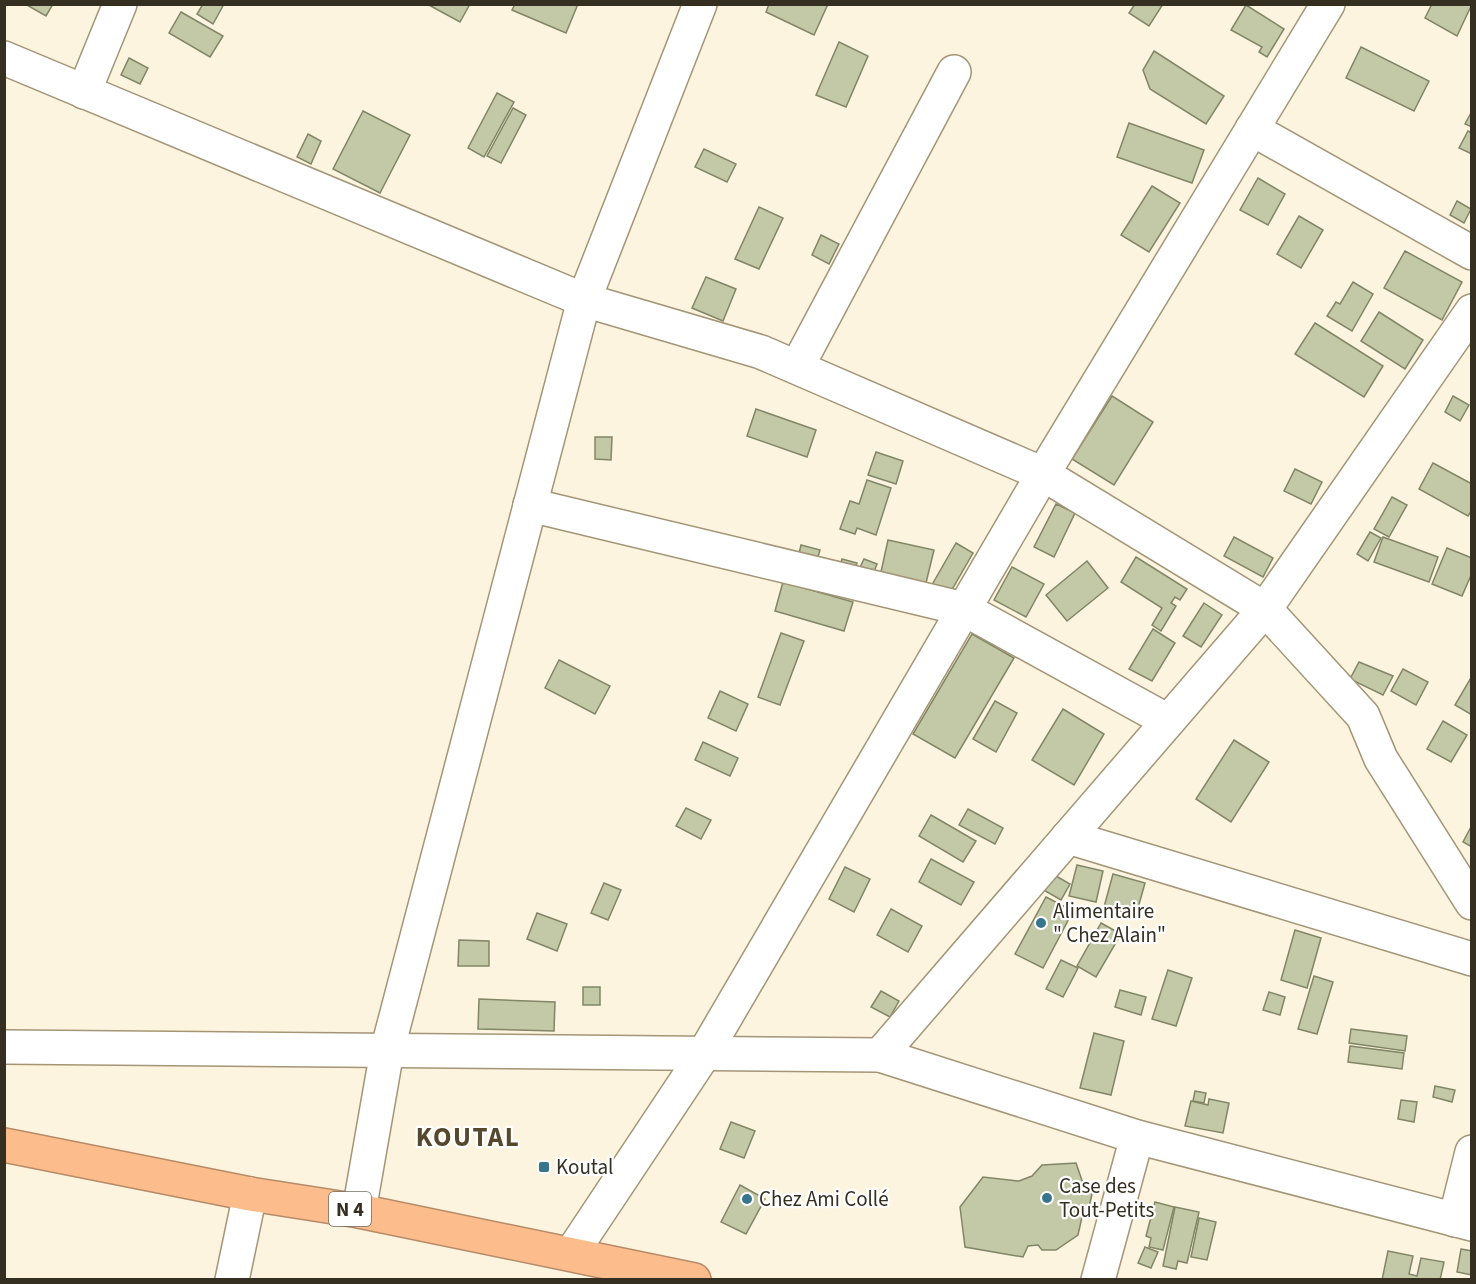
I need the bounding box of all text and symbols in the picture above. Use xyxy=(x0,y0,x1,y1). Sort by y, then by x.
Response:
place label: Alimentaire " Chez Alain" xyxy=(1053,896,1166,950)
marker: Alimentaire " Chez Alain" xyxy=(1034,916,1048,930)
district label: KOUTAL xyxy=(416,1118,520,1157)
place label: Koutal xyxy=(556,1152,613,1182)
marker: Koutal xyxy=(537,1160,551,1174)
place label: Case des Tout-Petits xyxy=(1059,1171,1154,1225)
place label: Chez Ami Collé xyxy=(759,1184,889,1214)
marker: Case des Tout-Petits xyxy=(1040,1191,1054,1205)
road number: N 4 xyxy=(329,1192,371,1226)
marker: Chez Ami Collé xyxy=(740,1192,754,1206)

